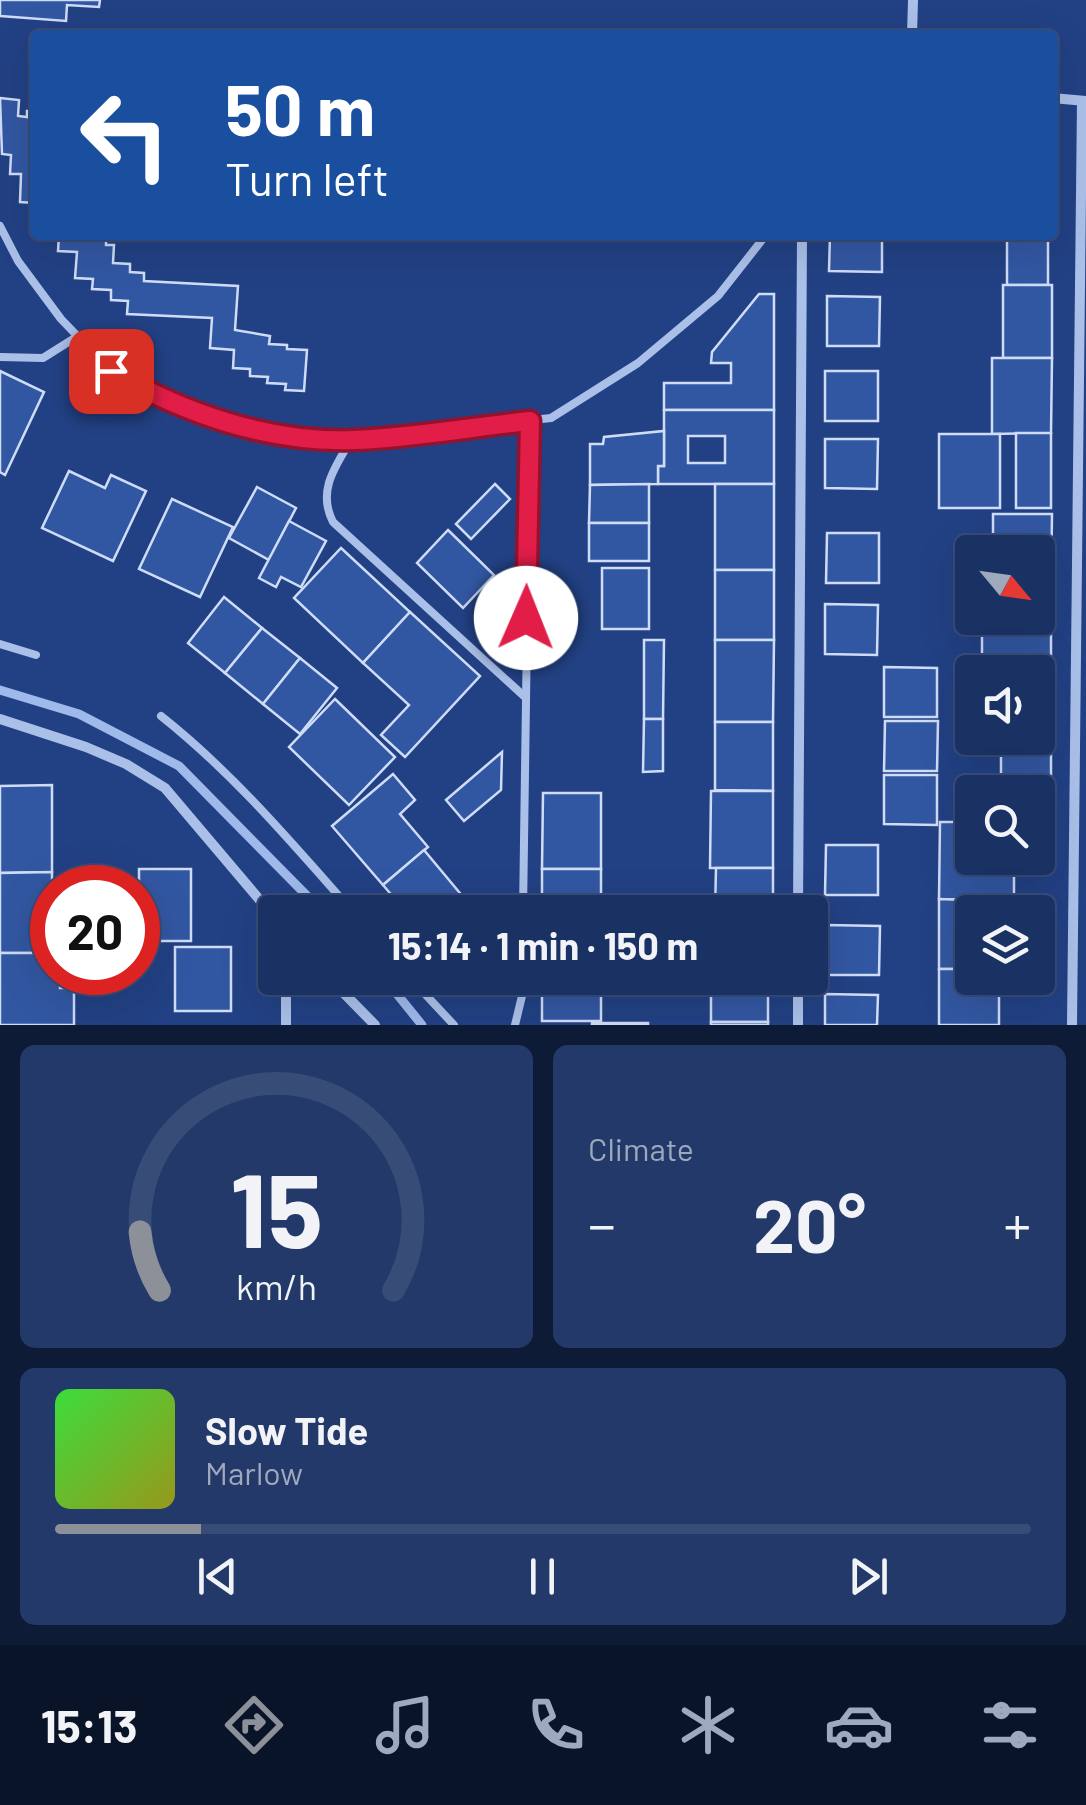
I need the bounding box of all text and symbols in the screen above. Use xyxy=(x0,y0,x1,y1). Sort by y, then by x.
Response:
text: 50 m xyxy=(225,66,375,150)
icon: left xyxy=(60,70,190,200)
text: Turn left xyxy=(225,151,389,205)
pin xyxy=(69,329,154,414)
icon: arrive xyxy=(84,344,139,399)
north arrow xyxy=(955,535,1055,635)
map controls xyxy=(955,535,1055,995)
position arrow xyxy=(474,566,578,670)
button: sound xyxy=(955,655,1055,755)
button: search xyxy=(955,775,1055,875)
speed limit sign: 20 xyxy=(30,865,160,995)
button: layers xyxy=(955,895,1055,995)
text: 15:14 · 1 min · 150 m xyxy=(388,922,698,968)
text: Climate xyxy=(588,1129,694,1167)
text: 15 xyxy=(230,1144,323,1269)
text: 20° xyxy=(753,1178,866,1268)
text: − xyxy=(588,1190,616,1256)
text: + xyxy=(1003,1190,1031,1256)
text: km/h xyxy=(236,1264,317,1307)
text: Slow Tide xyxy=(205,1407,368,1453)
text: Marlow xyxy=(205,1453,303,1491)
icon: previous xyxy=(190,1549,245,1604)
icon: pause xyxy=(515,1549,570,1604)
icon: next xyxy=(841,1549,896,1604)
icon: directions xyxy=(219,1690,289,1760)
icon: music xyxy=(370,1690,440,1760)
icon: phone xyxy=(521,1690,591,1760)
icon: climate xyxy=(673,1690,743,1760)
icon: car xyxy=(824,1690,894,1760)
icon: filters xyxy=(975,1690,1045,1760)
text: 15:13 xyxy=(41,1698,137,1752)

